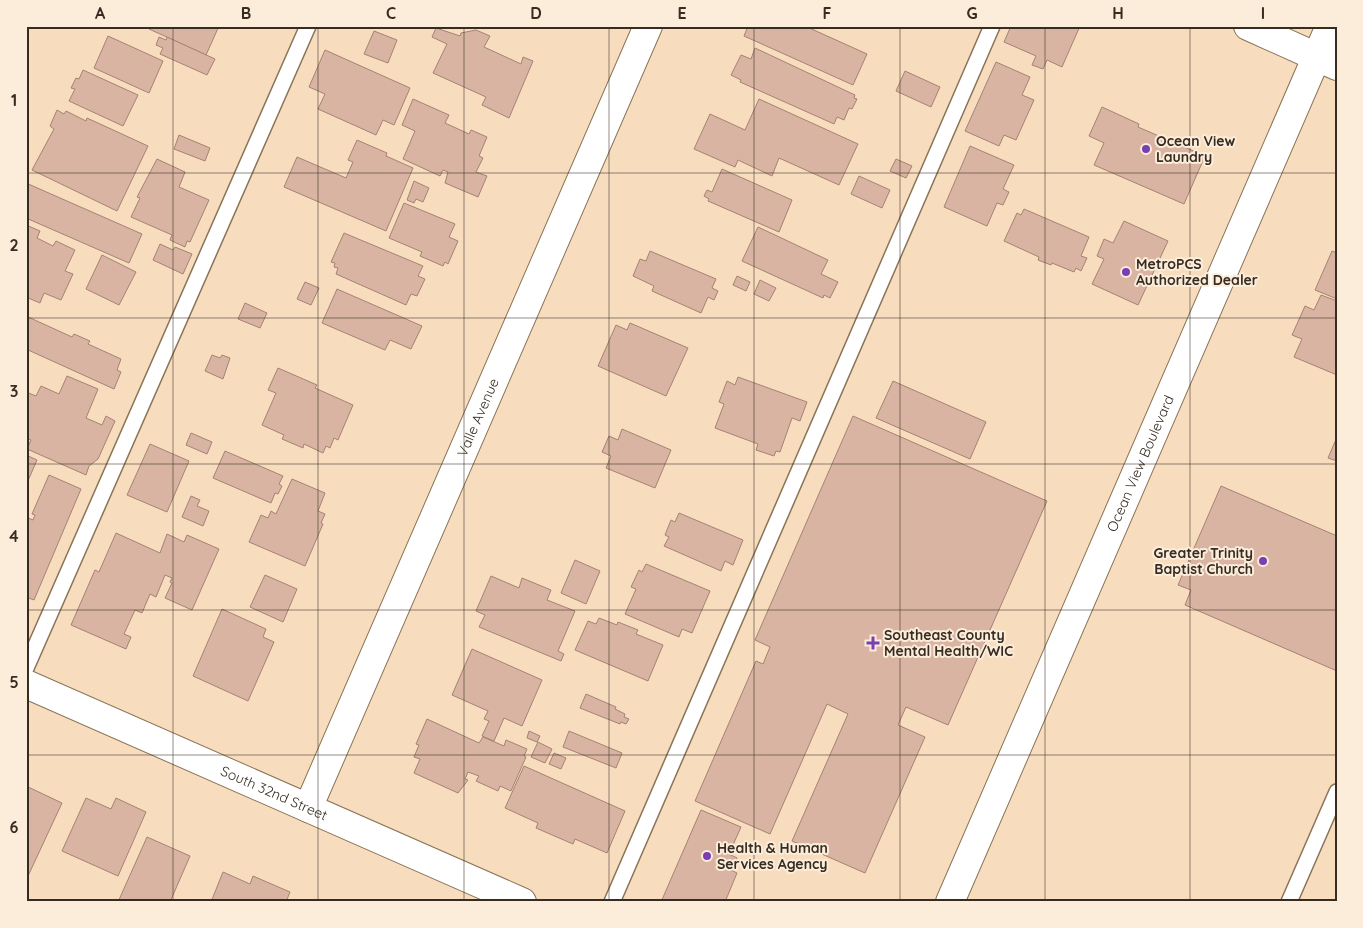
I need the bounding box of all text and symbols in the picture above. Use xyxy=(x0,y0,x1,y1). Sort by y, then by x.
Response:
text: A xyxy=(95,3,106,23)
text: B xyxy=(241,3,251,23)
text: C xyxy=(386,3,396,23)
text: D xyxy=(530,3,542,23)
text: E xyxy=(677,3,687,23)
text: F xyxy=(823,3,832,23)
text: G xyxy=(966,3,978,23)
text: H xyxy=(1112,3,1124,23)
text: I xyxy=(1261,3,1265,23)
text: 1 xyxy=(11,90,17,110)
place label: Ocean View Laundry xyxy=(1156,132,1235,166)
marker: Ocean View Laundry xyxy=(1140,143,1152,155)
text: 2 xyxy=(9,235,19,255)
place label: MetroPCS Authorized Dealer xyxy=(1136,255,1258,289)
marker: MetroPCS Authorized Dealer xyxy=(1120,266,1132,278)
street label: Valle Avenue xyxy=(453,375,503,459)
text: 3 xyxy=(10,381,18,401)
street label: Ocean View Boulevard xyxy=(1103,392,1178,534)
text: 4 xyxy=(9,526,19,546)
place label: Greater Trinity Baptist Church xyxy=(1154,544,1253,578)
marker: Greater Trinity Baptist Church xyxy=(1257,555,1269,567)
place label: Southeast County Mental Health/WIC xyxy=(884,626,1013,660)
marker: Southeast County Mental Health/WIC xyxy=(866,636,880,650)
text: 5 xyxy=(9,672,19,692)
street label: South 32nd Street xyxy=(218,762,330,824)
text: 6 xyxy=(10,817,19,837)
place label: Health & Human Services Agency xyxy=(717,839,828,873)
marker: Health & Human Services Agency xyxy=(701,850,713,862)

